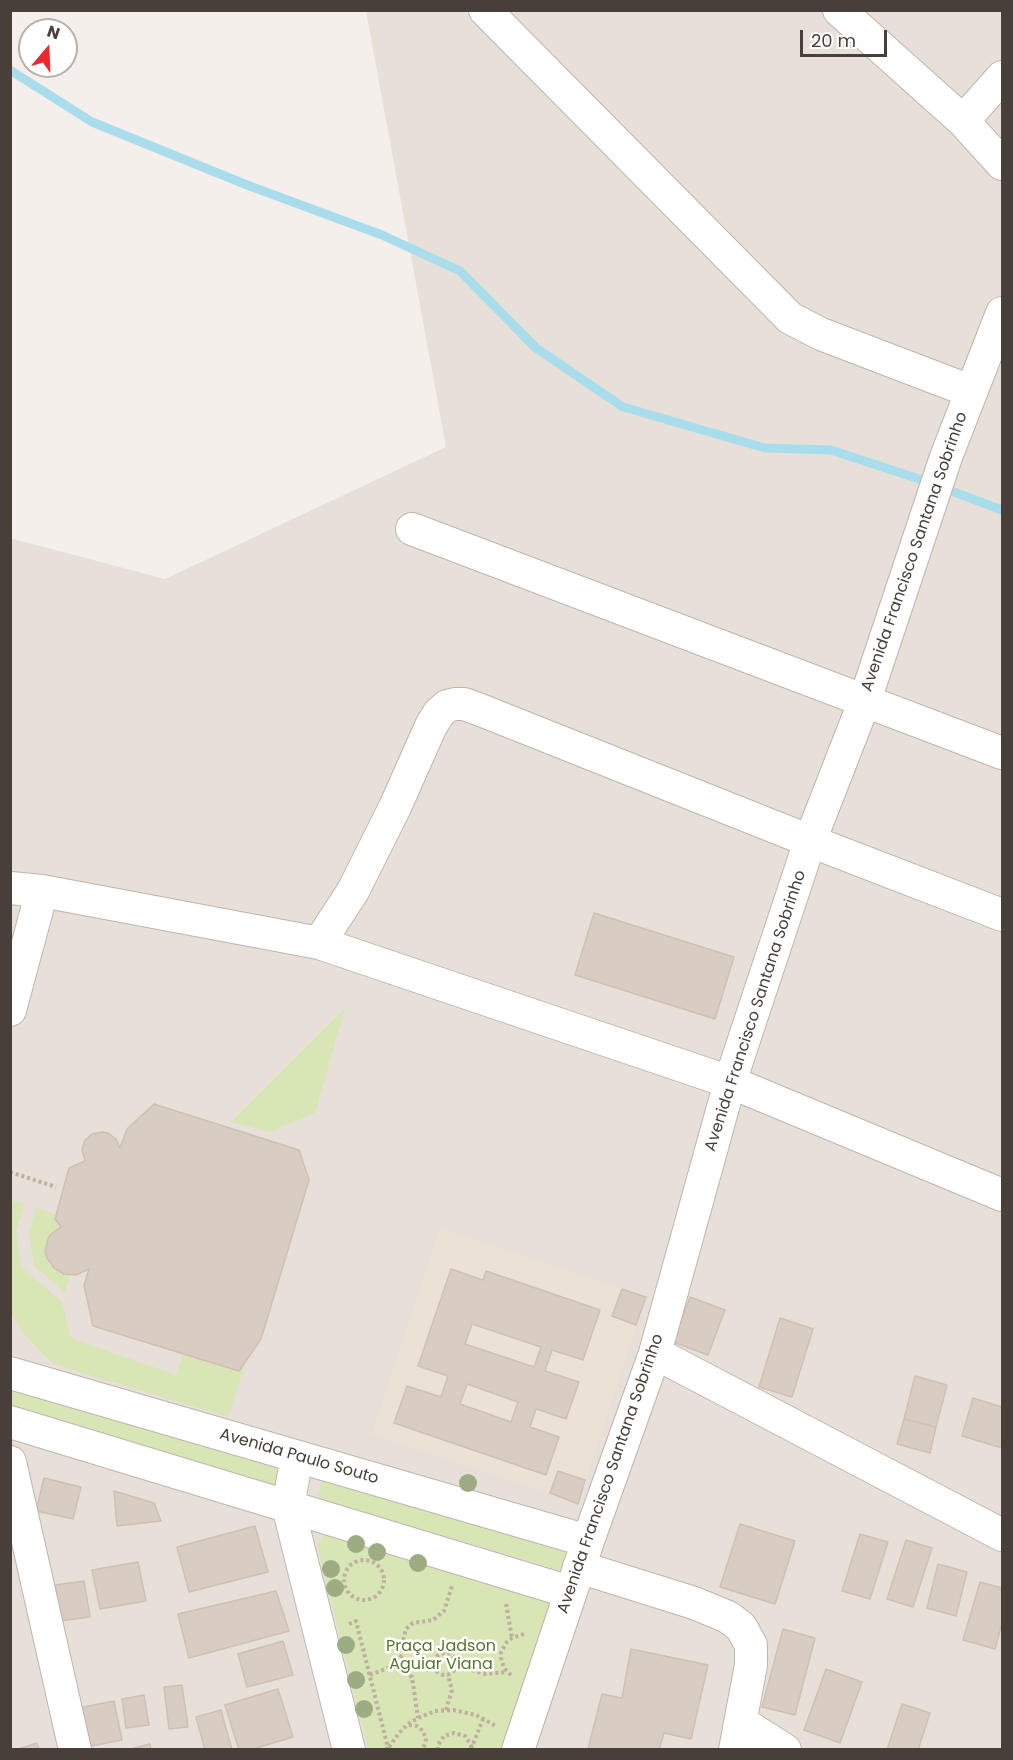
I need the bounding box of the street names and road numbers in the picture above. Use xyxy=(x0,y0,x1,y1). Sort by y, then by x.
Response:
street label: Avenida Francisco Santana Sobrinho xyxy=(858,410,972,694)
street label: Avenida Francisco Santana Sobrinho xyxy=(701,868,811,1154)
street label: Avenida Francisco Santana Sobrinho xyxy=(554,1332,668,1616)
street label: Avenida Paulo Souto xyxy=(217,1425,381,1489)

